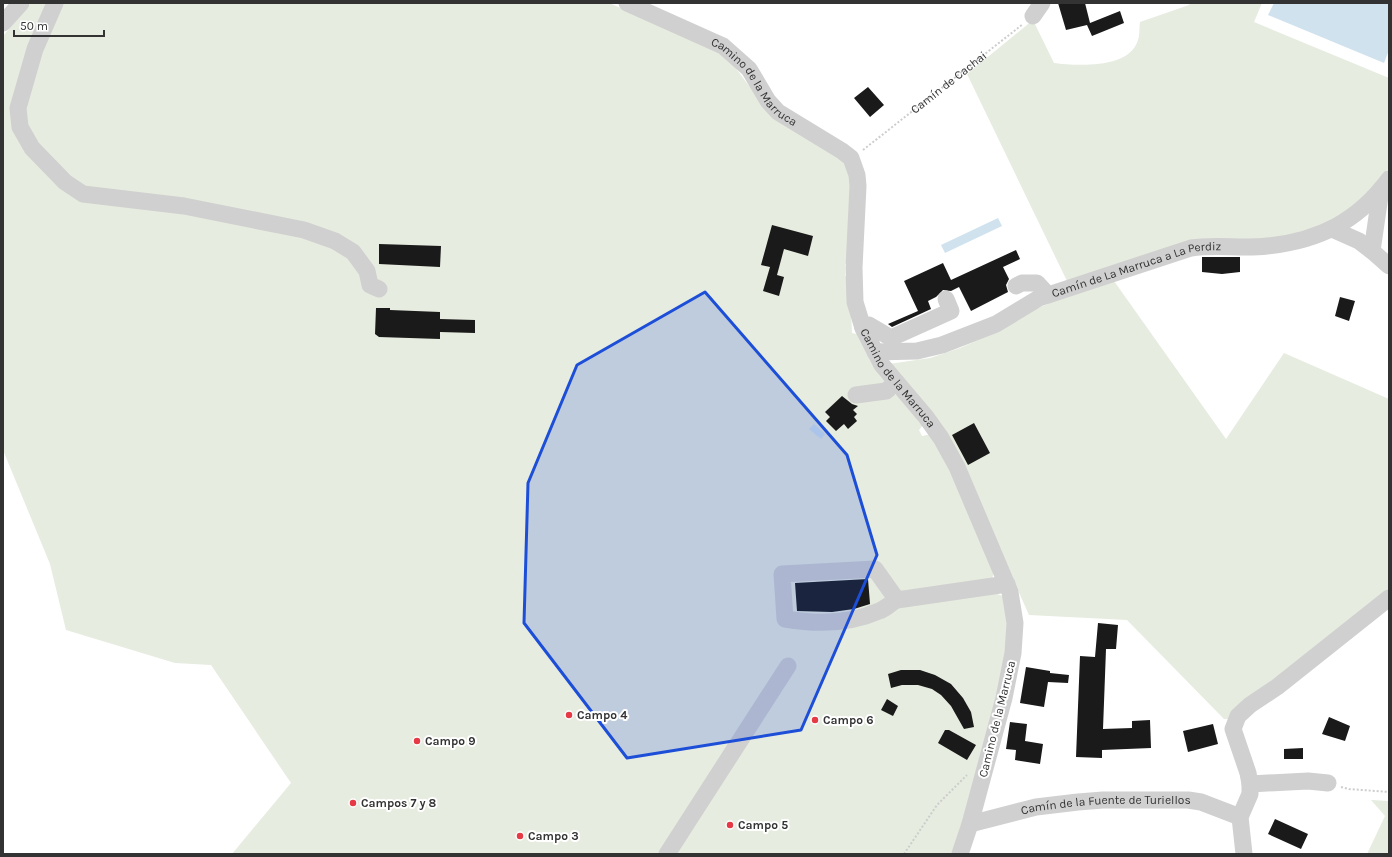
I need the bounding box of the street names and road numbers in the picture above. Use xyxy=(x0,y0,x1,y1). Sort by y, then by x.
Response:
street label: Camino de la Marruca xyxy=(709,35,800,129)
street label: Camín de Cachai xyxy=(908,48,989,117)
street label: Camín de La Marruca a La Perdiz xyxy=(1050,239,1222,300)
street label: Camino de la Marruca xyxy=(857,326,938,430)
street label: Camino de la Marruca xyxy=(976,659,1018,779)
street label: Camín de la Fuente de Turiellos xyxy=(1019,793,1191,818)

